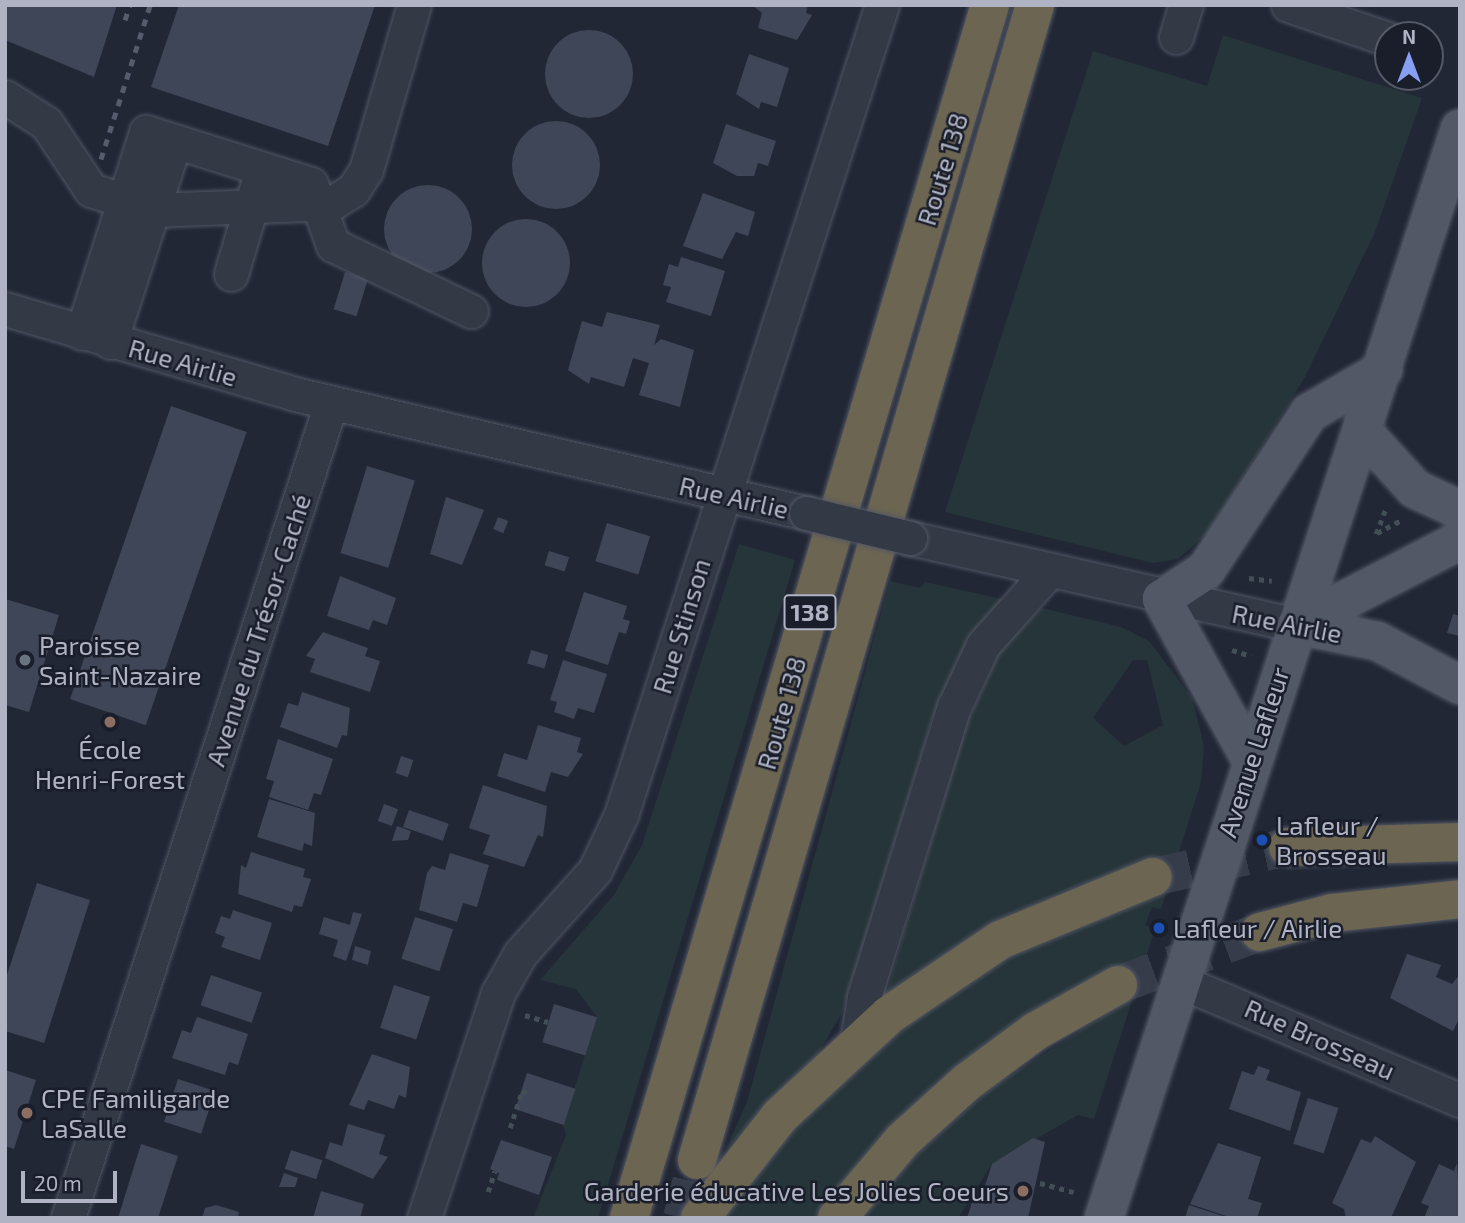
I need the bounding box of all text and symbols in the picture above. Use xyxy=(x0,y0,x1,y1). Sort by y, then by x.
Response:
north arrow xyxy=(1374,21,1444,91)
text: N xyxy=(1402,25,1416,48)
street label: Route 138 xyxy=(910,109,974,229)
street label: Rue Airlie xyxy=(125,332,241,392)
street label: Rue Airlie xyxy=(676,469,792,525)
street label: Avenue du Trésor-Caché xyxy=(199,490,317,770)
street label: Rue Stinson xyxy=(646,555,716,697)
road number: 138 xyxy=(782,592,838,632)
street label: Rue Airlie xyxy=(1229,597,1345,649)
place label: Paroisse Saint-Nazaire xyxy=(39,629,202,690)
marker: Paroisse Saint-Nazaire xyxy=(17,652,33,668)
street label: Route 138 xyxy=(750,653,812,773)
street label: Avenue Lafleur xyxy=(1211,663,1295,841)
marker: École Henri-Forest xyxy=(102,714,118,730)
place label: École Henri-Forest xyxy=(35,733,185,794)
place label: Lafleur / Brosseau xyxy=(1276,809,1386,870)
marker: Lafleur / Brosseau xyxy=(1254,832,1270,848)
place label: Lafleur / Airlie xyxy=(1173,912,1343,944)
marker: Lafleur / Airlie xyxy=(1151,920,1167,936)
street label: Rue Brosseau xyxy=(1240,992,1400,1086)
place label: CPE Familigarde LaSalle xyxy=(41,1082,230,1144)
marker: CPE Familigarde LaSalle xyxy=(19,1105,35,1121)
scale bar xyxy=(24,1156,121,1200)
text: 20 m xyxy=(34,1170,82,1195)
place label: Garderie éducative Les Jolies Coeurs xyxy=(583,1175,1009,1207)
marker: Garderie éducative Les Jolies Coeurs xyxy=(1015,1183,1031,1199)

